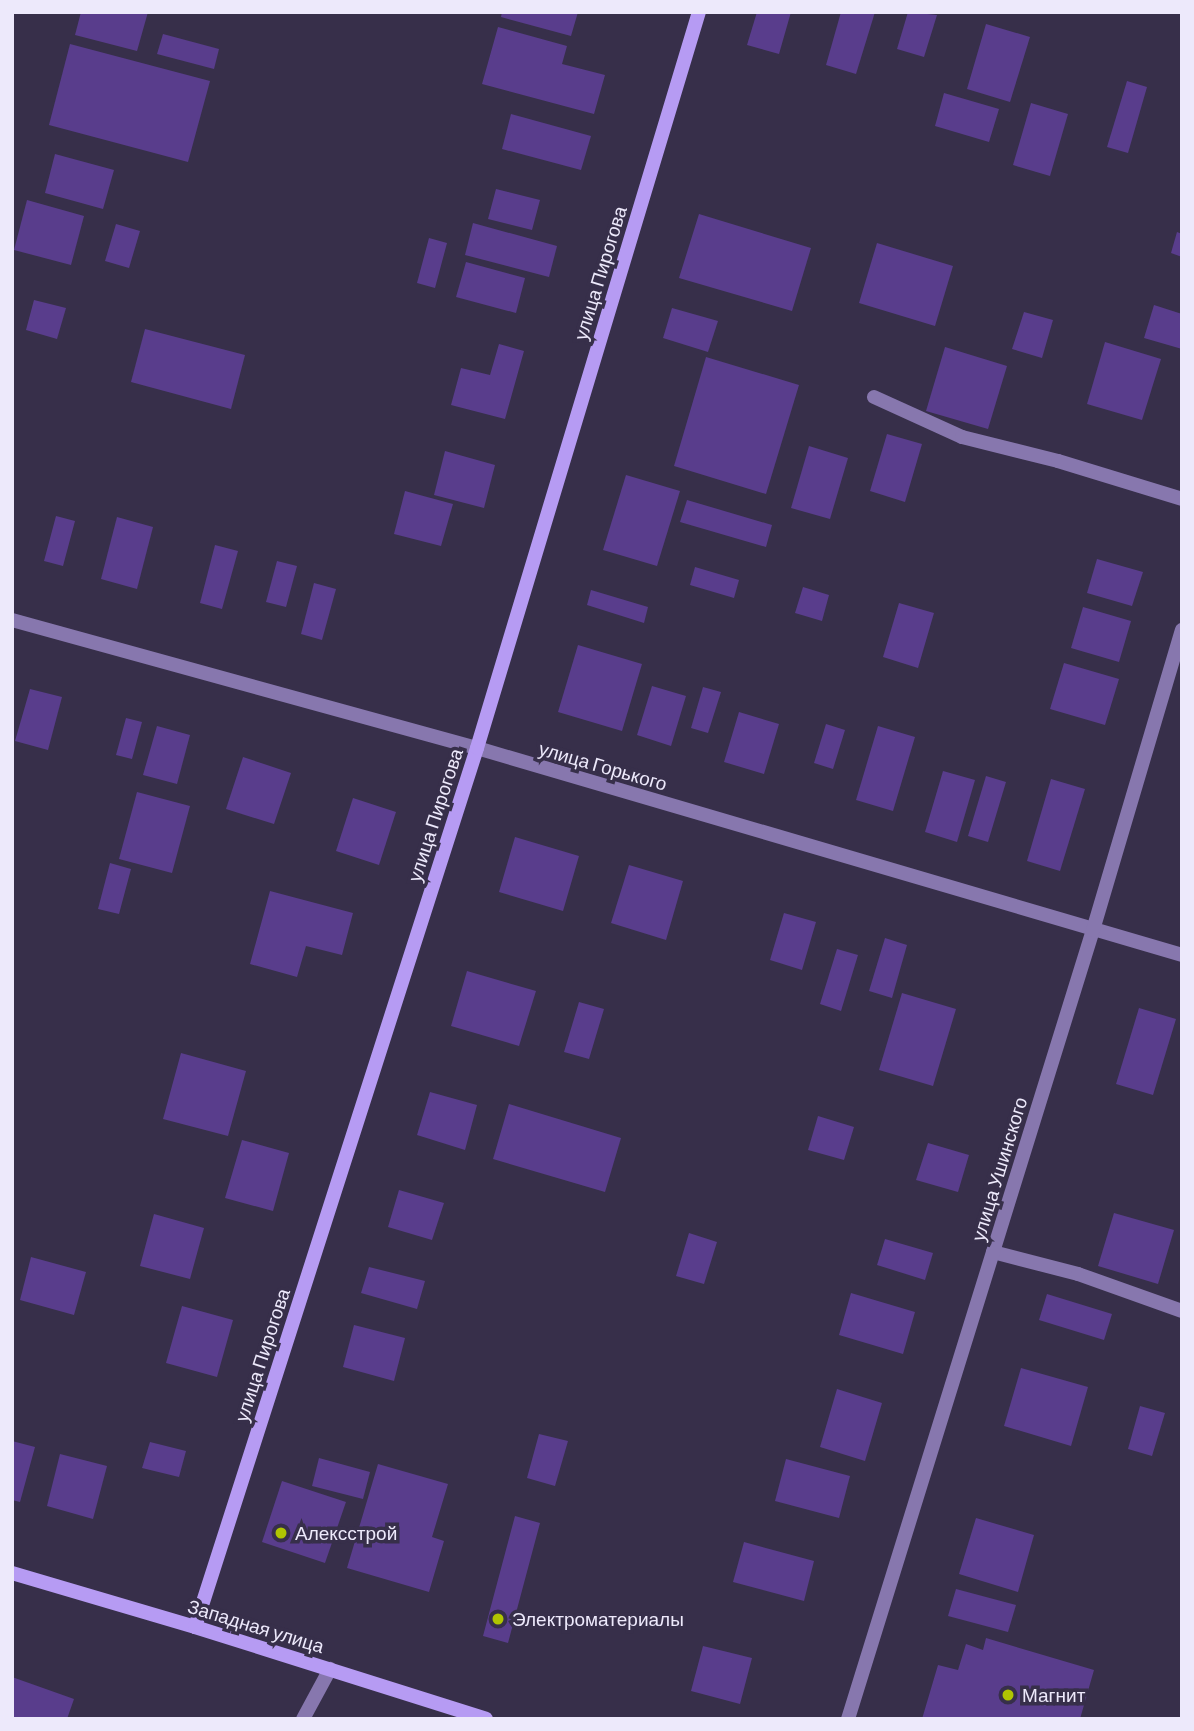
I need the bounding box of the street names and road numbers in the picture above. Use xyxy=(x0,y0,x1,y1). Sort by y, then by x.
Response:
street label: улица Пирогова xyxy=(569,203,631,343)
street label: улица Горького xyxy=(536,737,670,795)
street label: улица Пирогова xyxy=(403,745,467,885)
street label: улица Ушинского xyxy=(966,1094,1032,1244)
street label: улица Пирогова xyxy=(230,1285,294,1425)
street label: Западная улица xyxy=(185,1594,327,1658)

